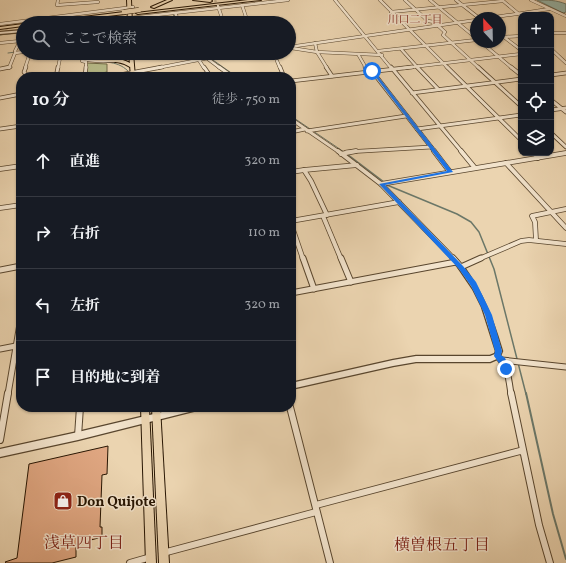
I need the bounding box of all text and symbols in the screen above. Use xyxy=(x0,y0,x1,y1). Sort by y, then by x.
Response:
north arrow xyxy=(470,12,506,48)
map controls xyxy=(518,12,554,156)
button: + xyxy=(518,12,554,48)
district label: 川口二丁目 xyxy=(388,13,443,28)
search box xyxy=(16,16,296,60)
icon: search xyxy=(30,27,52,49)
text: ここで検索 xyxy=(62,29,137,50)
button: − xyxy=(518,48,554,84)
route start xyxy=(363,62,381,80)
button: locate xyxy=(518,84,554,120)
text: 10 分 xyxy=(32,89,70,112)
text: 徒歩 · 750 m xyxy=(212,91,280,109)
button: layers xyxy=(518,120,554,156)
icon: ahead xyxy=(32,150,54,172)
text: 直進 xyxy=(70,152,100,173)
text: 320 m xyxy=(245,152,280,170)
icon: right xyxy=(32,222,54,244)
text: 右折 xyxy=(70,224,100,245)
text: 110 m xyxy=(248,224,280,242)
icon: left xyxy=(32,294,54,316)
text: 左折 xyxy=(70,296,100,317)
text: 320 m xyxy=(245,296,280,314)
route end xyxy=(497,360,515,378)
icon: arrive xyxy=(32,366,54,388)
text: 目的地に到着 xyxy=(70,368,160,389)
shop icon: Don Quijote xyxy=(52,490,74,512)
place label: Don Quijote xyxy=(77,493,156,512)
district label: 浅草四丁目 xyxy=(44,533,124,555)
district label: 横曽根五丁目 xyxy=(394,535,490,557)

